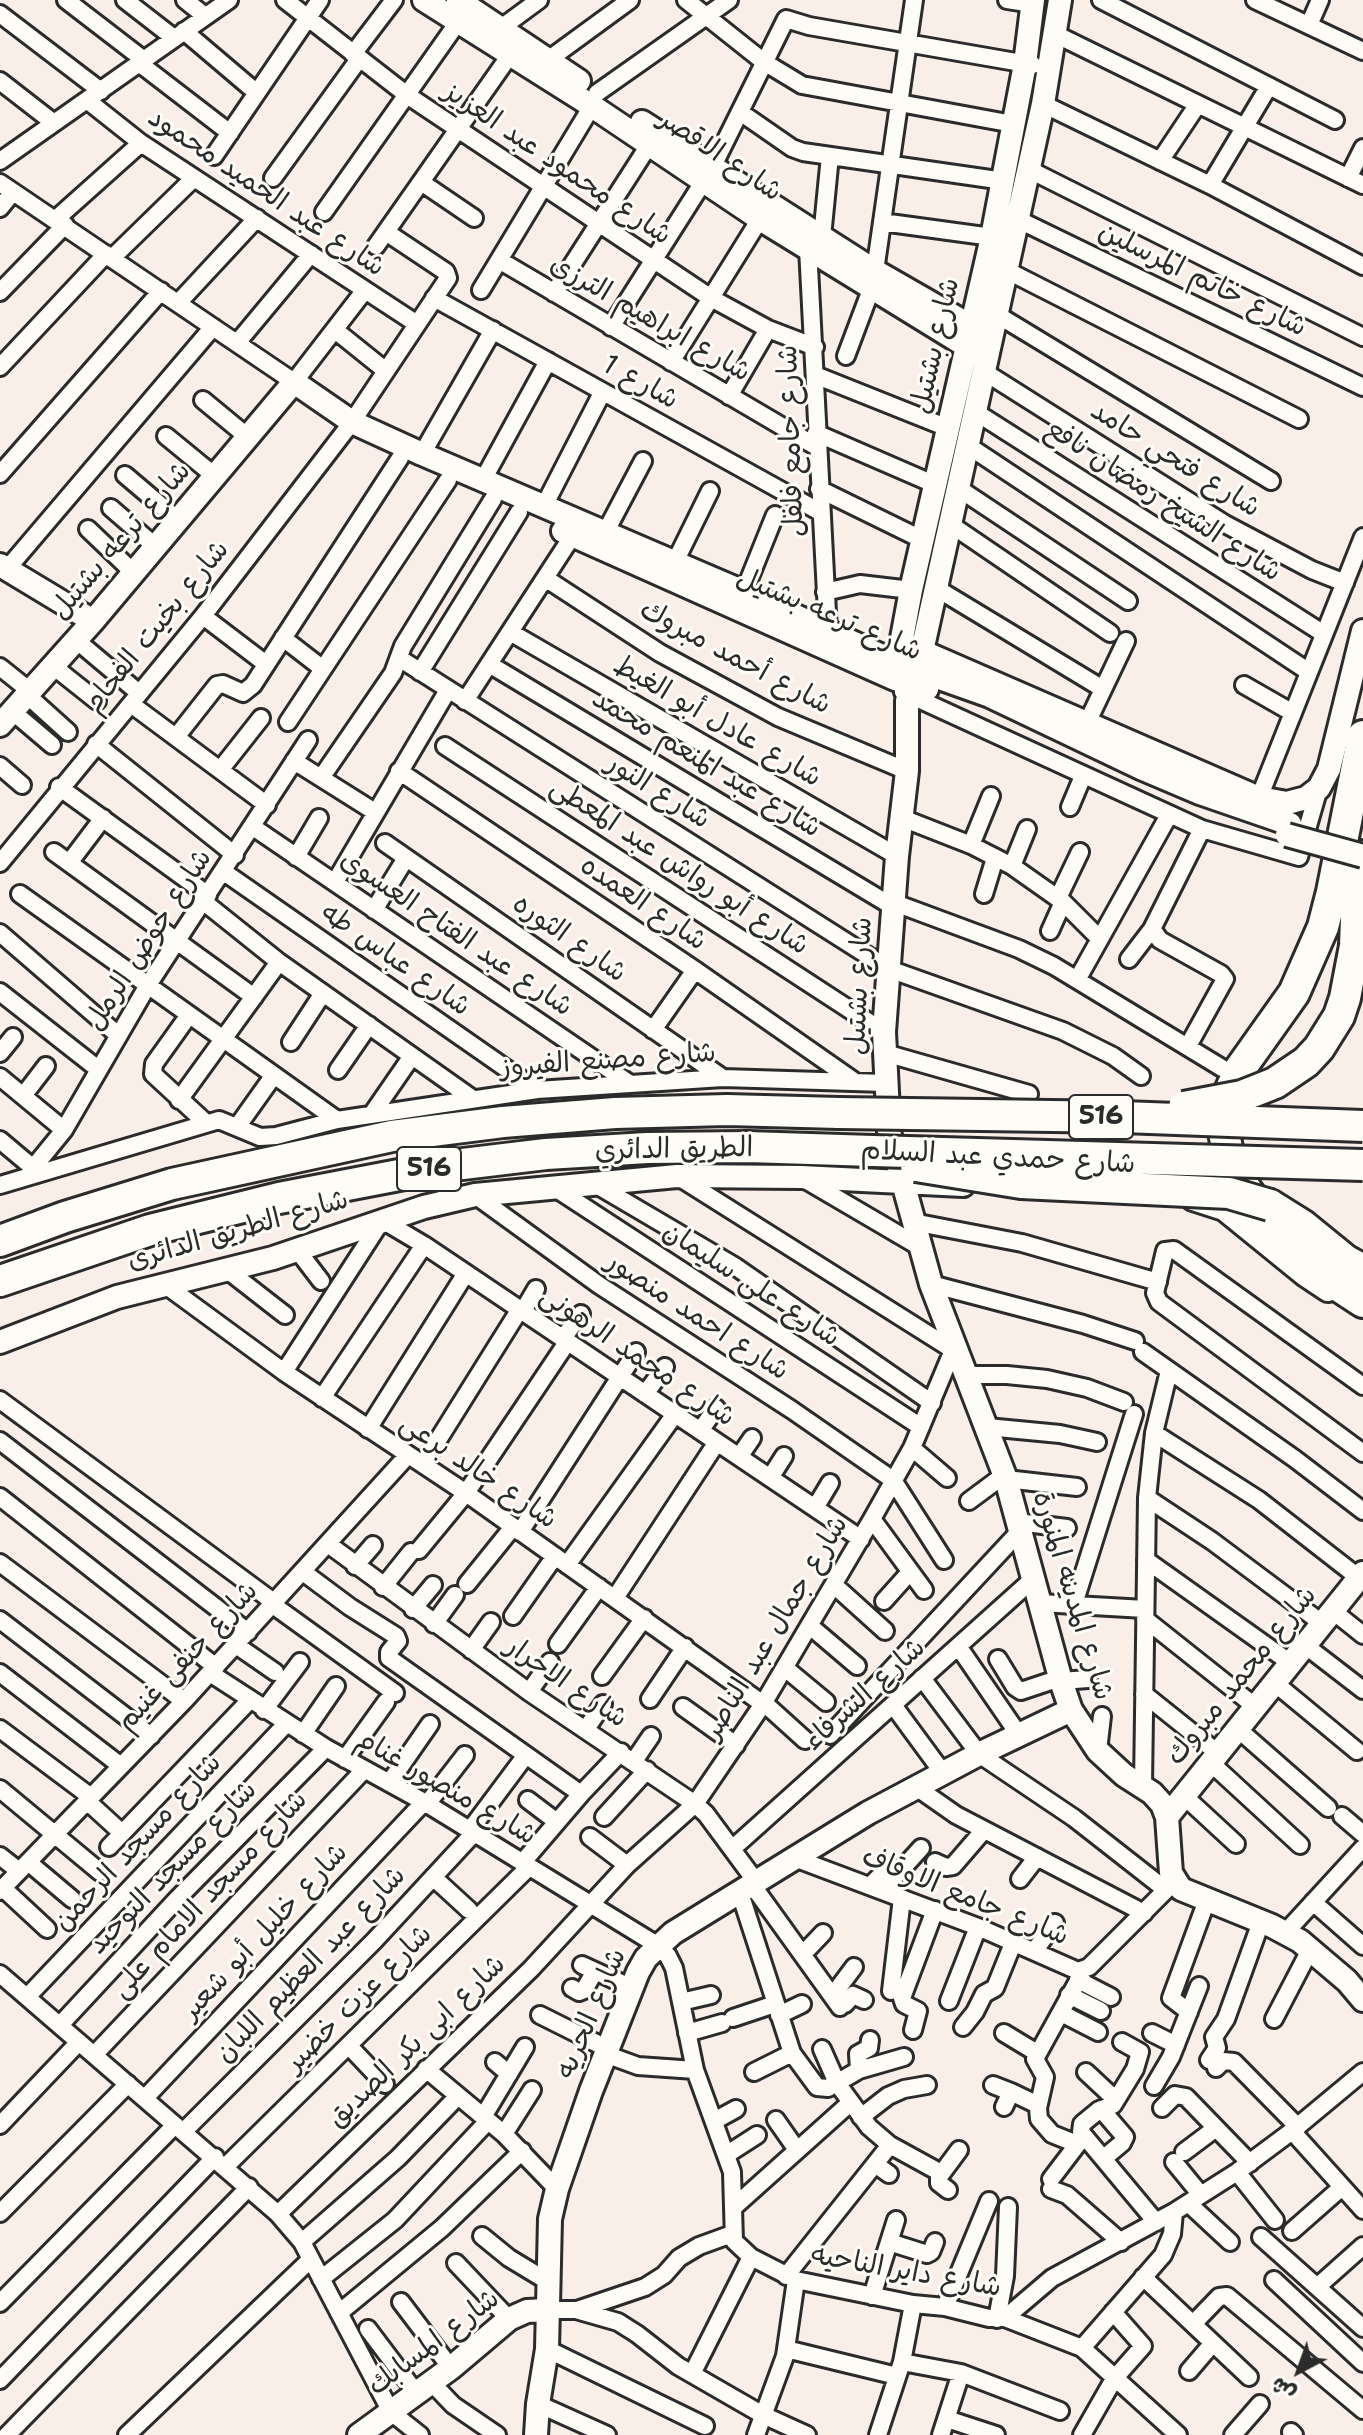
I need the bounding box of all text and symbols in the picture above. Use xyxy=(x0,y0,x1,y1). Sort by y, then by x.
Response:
street label: شارع محمود عبد العزيز xyxy=(436,75,678,253)
street label: شارع عبد الحميد محمود xyxy=(141,101,391,285)
street label: شارع الاقصر xyxy=(652,103,788,209)
street label: شارع خاتم المرسلين xyxy=(1092,215,1312,345)
street label: شارع ابراهيم الترزى xyxy=(544,248,756,390)
street label: شارع بشتيل xyxy=(904,275,968,417)
street label: شارع جامع فلفل xyxy=(772,344,812,538)
street label: شارع 1 xyxy=(596,348,684,418)
street label: شارع فتحي حامد xyxy=(1084,394,1266,526)
street label: شارع الشيخ رمضان نافع xyxy=(1039,412,1287,590)
street label: شارع ترعه بشتيل xyxy=(43,455,199,627)
street label: شارع بخيت الفحام xyxy=(77,534,237,720)
street label: شارع ترعه بشتيل xyxy=(731,561,927,669)
street label: شارع أحمد مبروك xyxy=(634,593,836,723)
street label: شارع عادل أبو الغيط xyxy=(607,649,827,795)
street label: شارع عبد المنعم محمد xyxy=(585,682,827,846)
street label: شارع النور xyxy=(600,747,716,837)
street label: شارع أبو رواش عبد المعطى xyxy=(543,771,815,963)
street label: شارع حوض الرمل xyxy=(78,843,220,1037)
street label: شارع عبد الفتاح العسوى xyxy=(333,844,579,1024)
street label: شارع العمده xyxy=(573,849,713,959)
street label: شارع الثوره xyxy=(506,888,632,990)
street label: شارع عباس طه xyxy=(313,896,477,1024)
street label: شارع بشتيل xyxy=(840,916,880,1056)
street label: شارع مصنع الفيروز xyxy=(499,1037,717,1085)
road number: 516 xyxy=(1069,1095,1133,1139)
street label: الطريق الدائري xyxy=(595,1132,753,1168)
street label: شارع حمدي عبد السلام xyxy=(860,1134,1136,1182)
road number: 516 xyxy=(397,1147,461,1191)
street label: شارع الطريق الدائرى xyxy=(124,1183,352,1279)
street label: شارع على سليمان xyxy=(656,1215,846,1355)
street label: شارع احمد منصور xyxy=(599,1245,795,1389)
street label: شارع محمد الرهونى xyxy=(533,1279,741,1435)
street label: شارع خالد برعى xyxy=(393,1407,563,1537)
street label: شارع المدينه المنورة xyxy=(1024,1487,1120,1705)
street label: شارع جمال عبد الناصر xyxy=(696,1510,856,1746)
street label: شارع حنفى غنيم xyxy=(110,1575,266,1739)
street label: شارع محمد مبروك xyxy=(1159,1580,1325,1772)
street label: شارع الاحرار xyxy=(499,1630,633,1736)
street label: شارع الشرفاء xyxy=(797,1632,933,1758)
street label: شارع منصور غنام xyxy=(350,1723,542,1853)
street label: شارع مسجد الرحمن xyxy=(47,1747,229,1939)
street label: شارع مسجد التوحيد xyxy=(81,1774,265,1962)
street label: شارع مسجد الامام على xyxy=(105,1784,315,2006)
street label: شارع خليل أبو شعير xyxy=(175,1837,355,2027)
street label: شارع جامع الاوقاف xyxy=(857,1840,1073,1954)
street label: شارع عبد العظيم اللبان xyxy=(209,1860,413,2070)
street label: شارع عزت خضير xyxy=(278,1918,440,2080)
street label: شارع الحريه xyxy=(549,1944,635,2084)
street label: شارع ابى بكر الصديق xyxy=(321,1948,513,2136)
street label: شارع داير الناحيه xyxy=(808,2239,1004,2305)
street label: شارع المسابك xyxy=(361,2282,507,2404)
north arrow xyxy=(1259,2331,1339,2411)
text: ش xyxy=(1264,2371,1302,2408)

